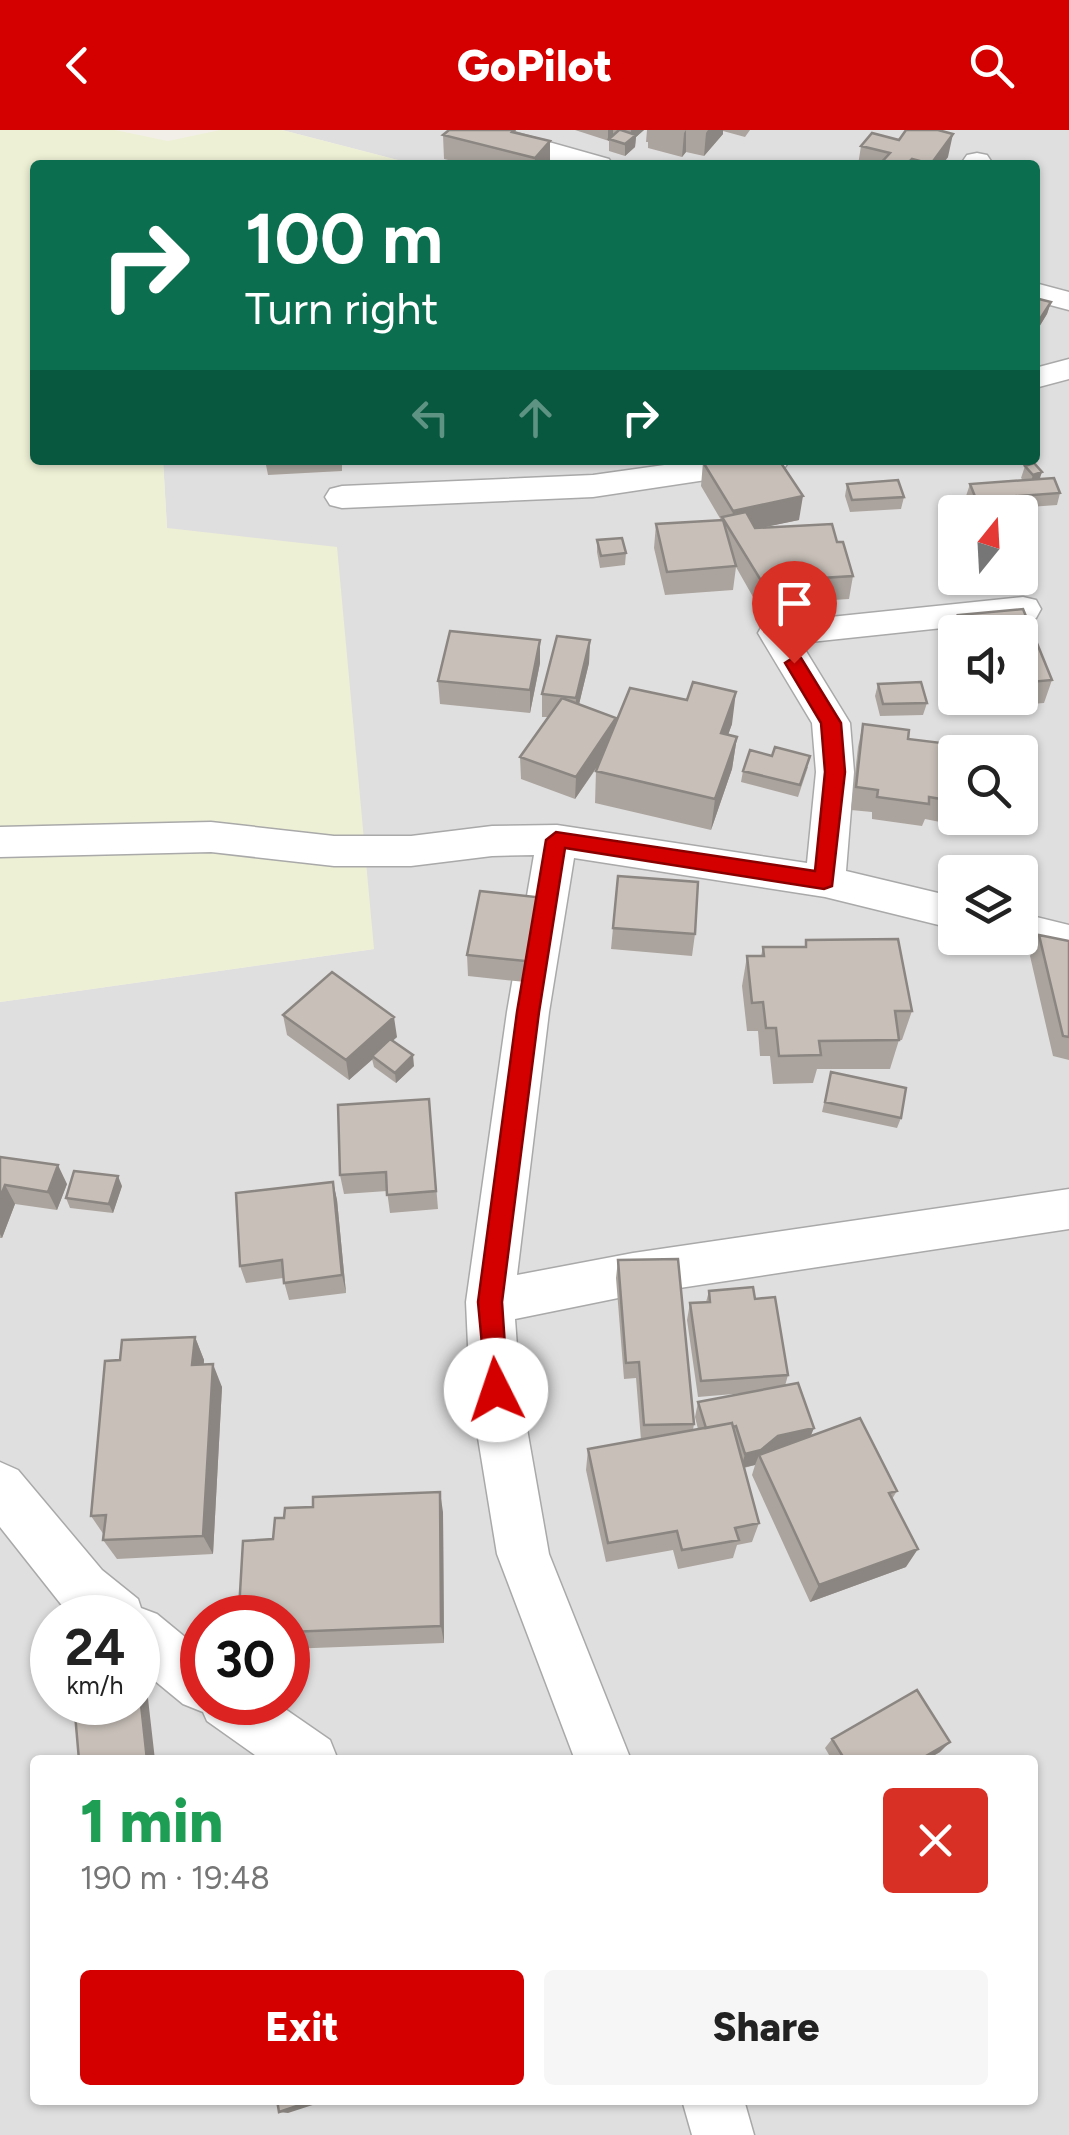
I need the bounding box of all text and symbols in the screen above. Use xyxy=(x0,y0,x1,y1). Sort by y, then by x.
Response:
icon: back xyxy=(50,38,105,93)
text: GoPilot xyxy=(457,38,612,92)
icon: search xyxy=(964,38,1019,93)
text: 100 m xyxy=(245,196,443,281)
icon: right xyxy=(80,200,210,330)
text: Turn right xyxy=(245,281,438,335)
icon: left xyxy=(403,390,458,445)
icon: ahead xyxy=(508,390,563,445)
icon: right xyxy=(613,390,668,445)
north arrow xyxy=(938,495,1038,595)
map controls xyxy=(938,495,1038,955)
pin xyxy=(752,561,837,664)
icon: arrive xyxy=(767,576,822,631)
button: sound xyxy=(938,615,1038,715)
button: search xyxy=(938,735,1038,835)
button: layers xyxy=(938,855,1038,955)
position arrow xyxy=(444,1338,548,1442)
speed limit sign: 30 xyxy=(180,1595,310,1725)
text: 24 xyxy=(65,1617,125,1678)
text: km/h xyxy=(66,1670,124,1700)
text: 1 min xyxy=(80,1785,223,1857)
button: close xyxy=(883,1788,988,1893)
text: 190 m · 19:48 xyxy=(80,1859,270,1897)
button: Exit xyxy=(80,1970,524,2085)
button: Share xyxy=(544,1970,988,2085)

